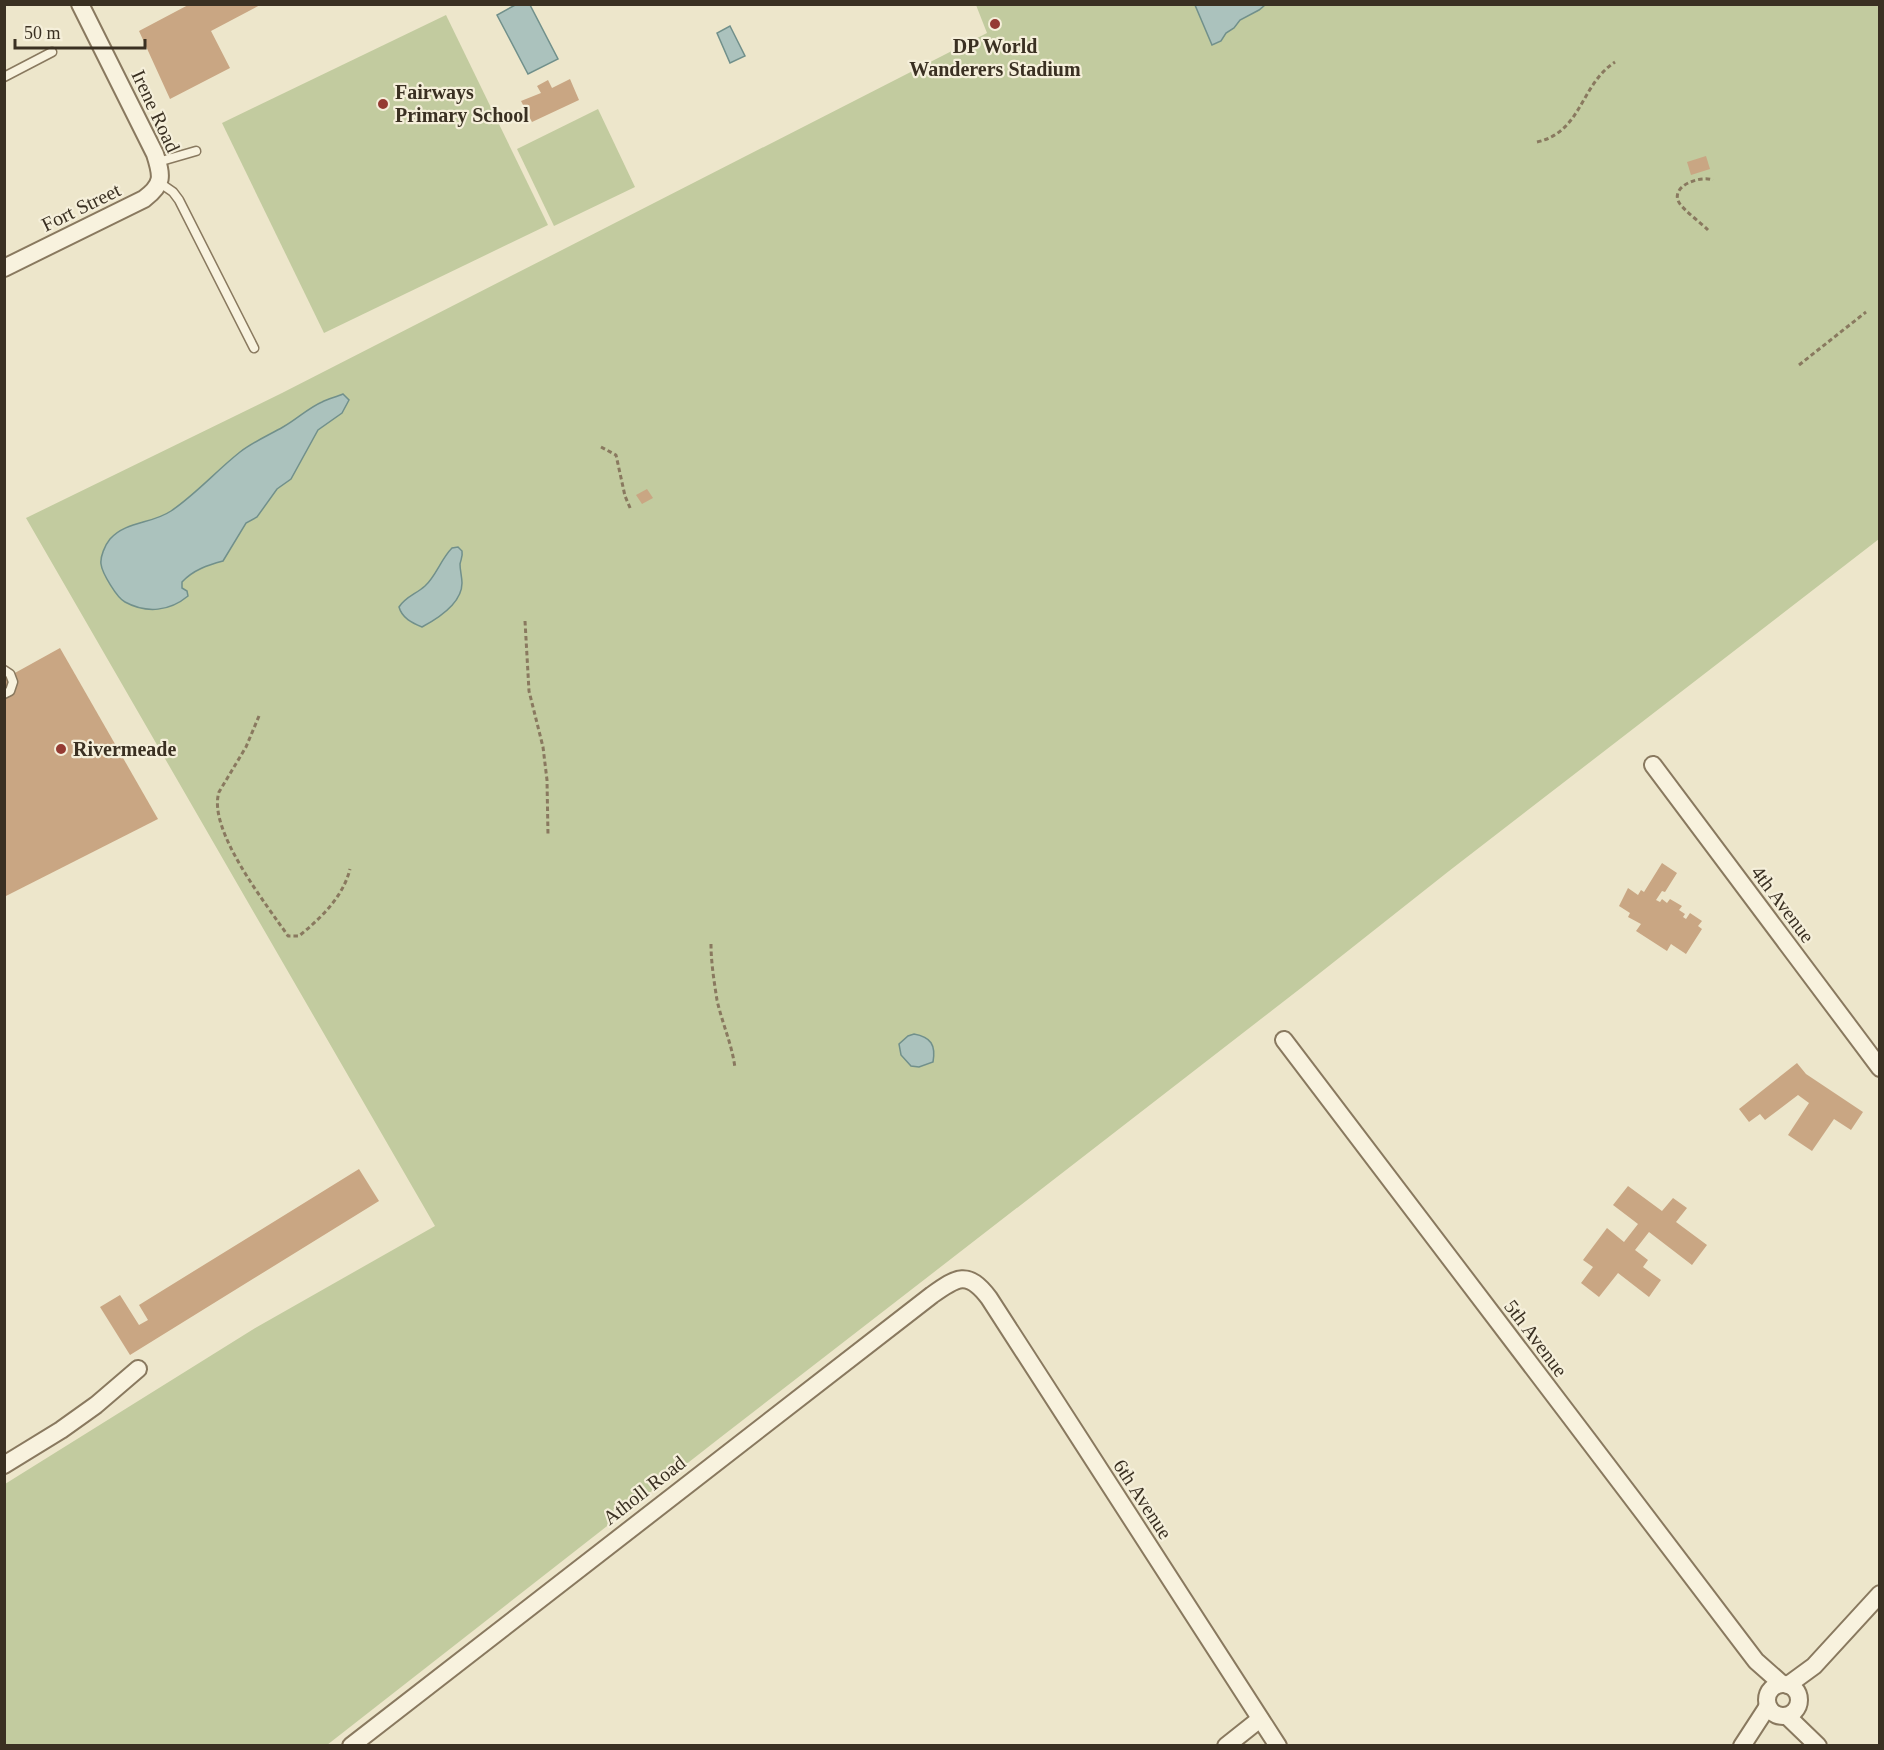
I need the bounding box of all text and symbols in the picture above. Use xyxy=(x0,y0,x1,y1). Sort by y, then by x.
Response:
scale bar xyxy=(15,12,146,50)
marker: DP World Wanderers Stadium xyxy=(988,17,1002,31)
text: 50 m xyxy=(24,23,61,43)
place label: DP World Wanderers Stadium xyxy=(909,35,1081,80)
street label: Irene Road xyxy=(127,66,185,156)
place label: Fairways Primary School xyxy=(395,81,529,127)
marker: Fairways Primary School xyxy=(376,97,390,111)
street label: Fort Street xyxy=(38,178,124,236)
place label: Rivermeade xyxy=(73,738,176,760)
marker: Rivermeade xyxy=(54,742,68,756)
street label: 4th Avenue xyxy=(1747,861,1819,947)
street label: 5th Avenue xyxy=(1500,1295,1572,1381)
street label: Atholl Road xyxy=(598,1451,690,1529)
street label: 6th Avenue xyxy=(1109,1455,1177,1543)

